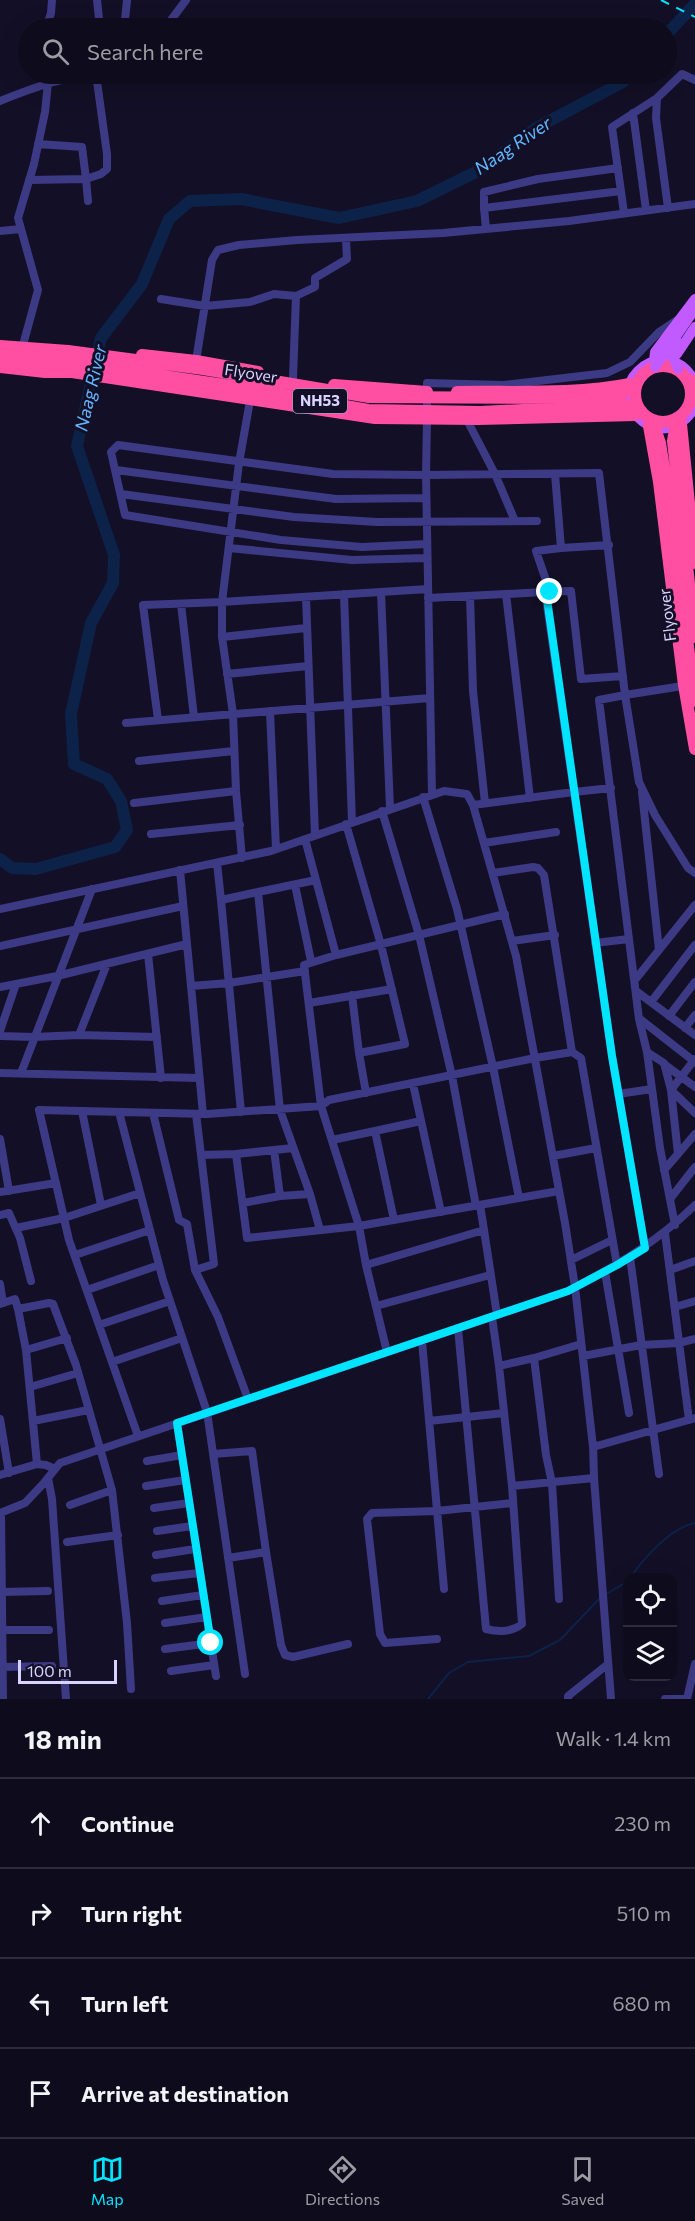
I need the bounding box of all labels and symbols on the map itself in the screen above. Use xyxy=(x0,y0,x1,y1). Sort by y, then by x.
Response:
water label: Naag River xyxy=(470,111,556,179)
water label: Naag River xyxy=(69,342,111,433)
street label: Flyover xyxy=(223,359,279,386)
road number: NH53 xyxy=(293,389,347,413)
route end xyxy=(536,578,562,604)
street label: Flyover xyxy=(654,587,679,643)
route start xyxy=(197,1629,223,1655)
scale bar xyxy=(18,1657,117,1684)

